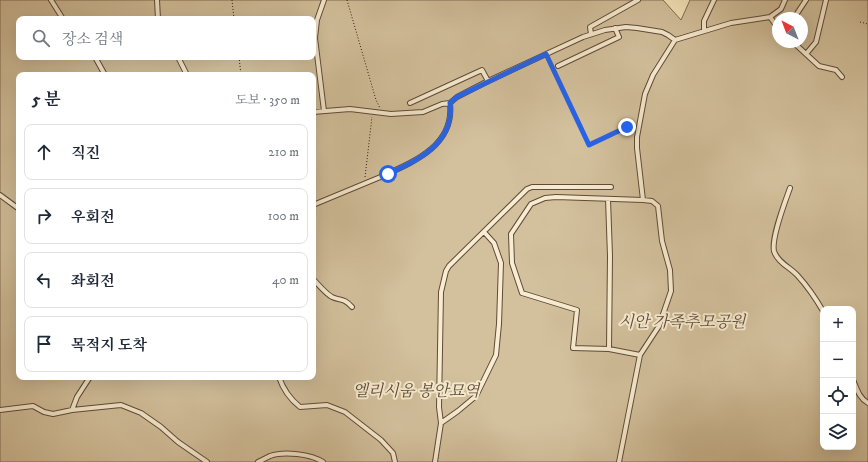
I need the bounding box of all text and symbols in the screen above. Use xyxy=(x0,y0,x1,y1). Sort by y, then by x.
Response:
north arrow xyxy=(772,12,808,48)
search box xyxy=(16,16,316,60)
icon: search xyxy=(30,27,52,49)
text: 장소 검색 xyxy=(62,30,123,49)
text: 5 분 xyxy=(32,89,61,111)
text: 도보 · 350 m xyxy=(235,92,300,108)
route end xyxy=(618,118,636,136)
icon: ahead xyxy=(33,141,55,163)
text: 직진 xyxy=(71,144,100,163)
text: 210 m xyxy=(268,144,299,160)
route start xyxy=(379,165,397,183)
icon: right xyxy=(33,205,55,227)
text: 우회전 xyxy=(71,208,114,227)
text: 100 m xyxy=(268,208,299,224)
icon: left xyxy=(33,269,55,291)
text: 좌회전 xyxy=(71,272,114,291)
text: 40 m xyxy=(272,272,299,288)
map controls xyxy=(820,306,856,450)
button: + xyxy=(820,306,856,342)
park label: 시안 가족추모공원 xyxy=(618,312,747,332)
icon: arrive xyxy=(33,333,55,355)
text: 목적지 도착 xyxy=(71,336,147,355)
button: − xyxy=(820,342,856,378)
button: locate xyxy=(820,378,856,414)
park label: 엘리시움 봉안묘역 xyxy=(352,381,481,401)
button: layers xyxy=(820,414,856,450)

